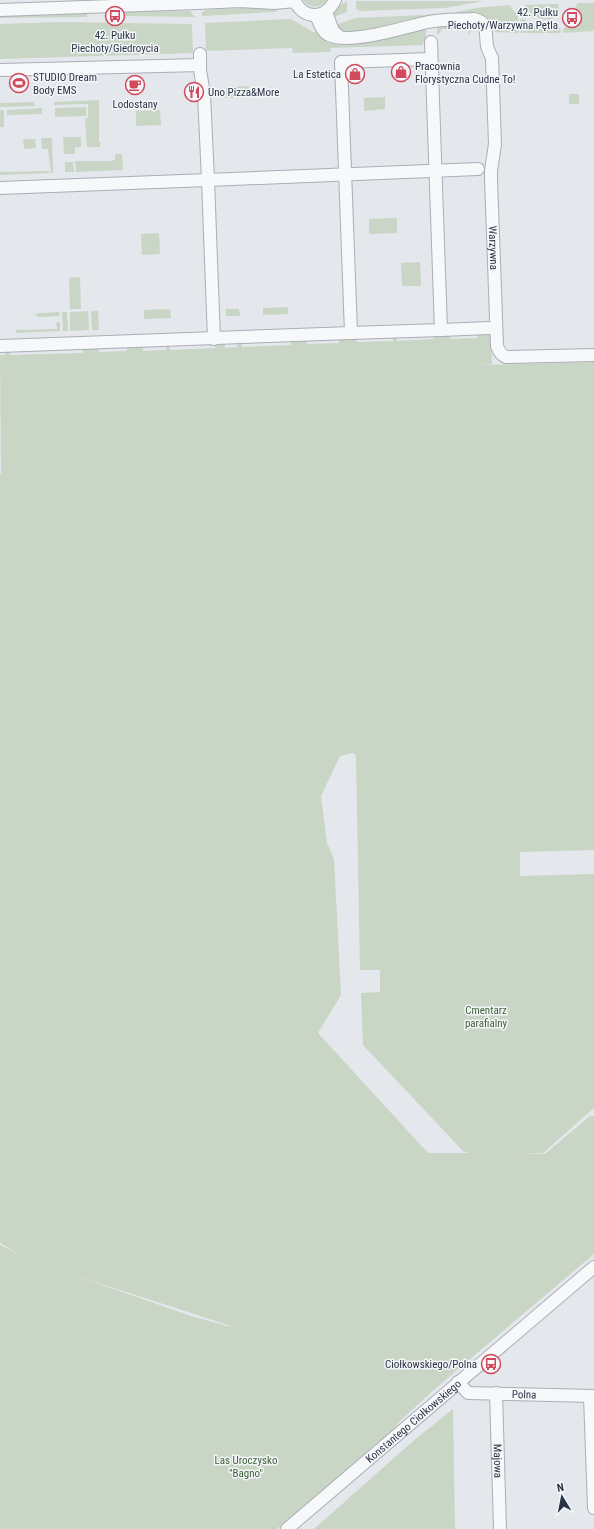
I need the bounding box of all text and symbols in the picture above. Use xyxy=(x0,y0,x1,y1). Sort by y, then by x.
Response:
bus stop icon: 42. Pułku Piechoty/Giedroycia xyxy=(104,5,126,27)
place label: 42. Pułku Piechoty/Warzywna Pętla xyxy=(448,6,558,32)
bus stop icon: 42. Pułku Piechoty/Warzywna Pętla xyxy=(561,7,583,29)
place label: 42. Pułku Piechoty/Giedroycia xyxy=(71,29,159,55)
place label: Pracownia Florystyczna Cudne To! xyxy=(415,60,515,86)
shop icon: Pracownia Florystyczna Cudne To! xyxy=(390,61,412,83)
shop icon: La Estetica xyxy=(344,63,366,85)
place label: La Estetica xyxy=(293,68,341,81)
place label: STUDIO Dream Body EMS xyxy=(33,71,97,97)
sports icon: STUDIO Dream Body EMS xyxy=(8,72,30,94)
cafe icon: Lodostany xyxy=(124,74,146,96)
restaurant icon: Uno Pizza&More xyxy=(183,81,205,103)
place label: Uno Pizza&More xyxy=(208,86,279,99)
place label: Lodostany xyxy=(112,98,158,111)
street label: Warzywna xyxy=(486,226,501,270)
park label: Cmentarz parafialny xyxy=(465,1004,508,1030)
bus stop icon: Ciołkowskiego/Polna xyxy=(480,1353,502,1375)
place label: Ciołkowskiego/Polna xyxy=(385,1358,477,1371)
street label: Konstantego Ciołkowskiego xyxy=(363,1377,464,1465)
street label: Polna xyxy=(512,1388,537,1401)
street label: Majowa xyxy=(491,1444,505,1478)
park label: Las Uroczysko "Bagno" xyxy=(215,1454,278,1480)
north arrow xyxy=(542,1477,582,1517)
text: N xyxy=(556,1481,565,1495)

